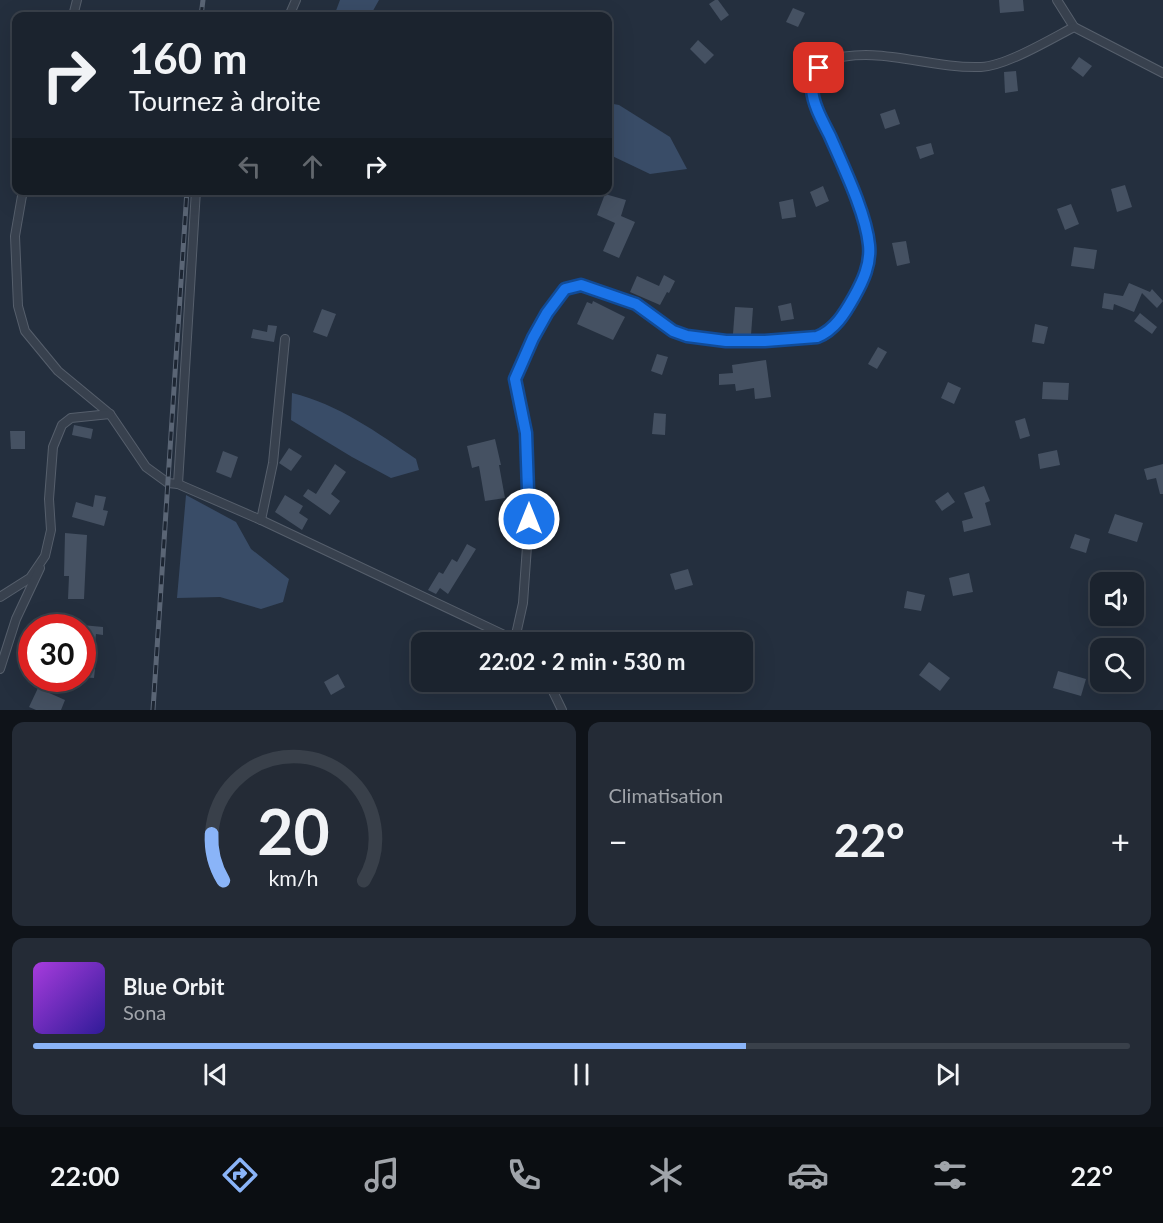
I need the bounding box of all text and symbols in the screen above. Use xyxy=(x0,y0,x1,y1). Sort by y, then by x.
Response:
text: 160 m xyxy=(129,33,247,83)
icon: right xyxy=(30,36,108,114)
pin xyxy=(793,42,844,93)
icon: arrive xyxy=(802,51,835,84)
text: Tournez à droite xyxy=(129,84,321,117)
icon: left xyxy=(233,150,266,183)
icon: ahead xyxy=(296,150,329,183)
icon: right xyxy=(359,150,392,183)
position arrow xyxy=(497,487,561,551)
map controls xyxy=(1090,572,1144,692)
button: sound xyxy=(1090,572,1144,626)
speed limit sign: 30 xyxy=(18,614,96,692)
button: search xyxy=(1090,638,1144,692)
text: 22:02 · 2 min · 530 m xyxy=(479,648,685,675)
text: Climatisation xyxy=(609,783,723,807)
text: 20 xyxy=(258,793,330,868)
text: 22° xyxy=(834,813,905,867)
text: − xyxy=(609,821,628,861)
text: + xyxy=(1111,821,1130,861)
text: km/h xyxy=(269,865,319,891)
text: Blue Orbit xyxy=(123,973,224,1000)
text: Sona xyxy=(123,1000,166,1024)
icon: previous xyxy=(199,1058,232,1091)
icon: pause xyxy=(565,1058,598,1091)
icon: next xyxy=(931,1058,964,1091)
icon: directions xyxy=(219,1154,261,1196)
icon: music xyxy=(361,1154,403,1196)
icon: phone xyxy=(503,1154,545,1196)
icon: climate xyxy=(645,1154,687,1196)
icon: car xyxy=(787,1154,829,1196)
icon: filters xyxy=(929,1154,971,1196)
text: 22:00 xyxy=(50,1159,120,1192)
text: 22° xyxy=(1070,1159,1113,1192)

